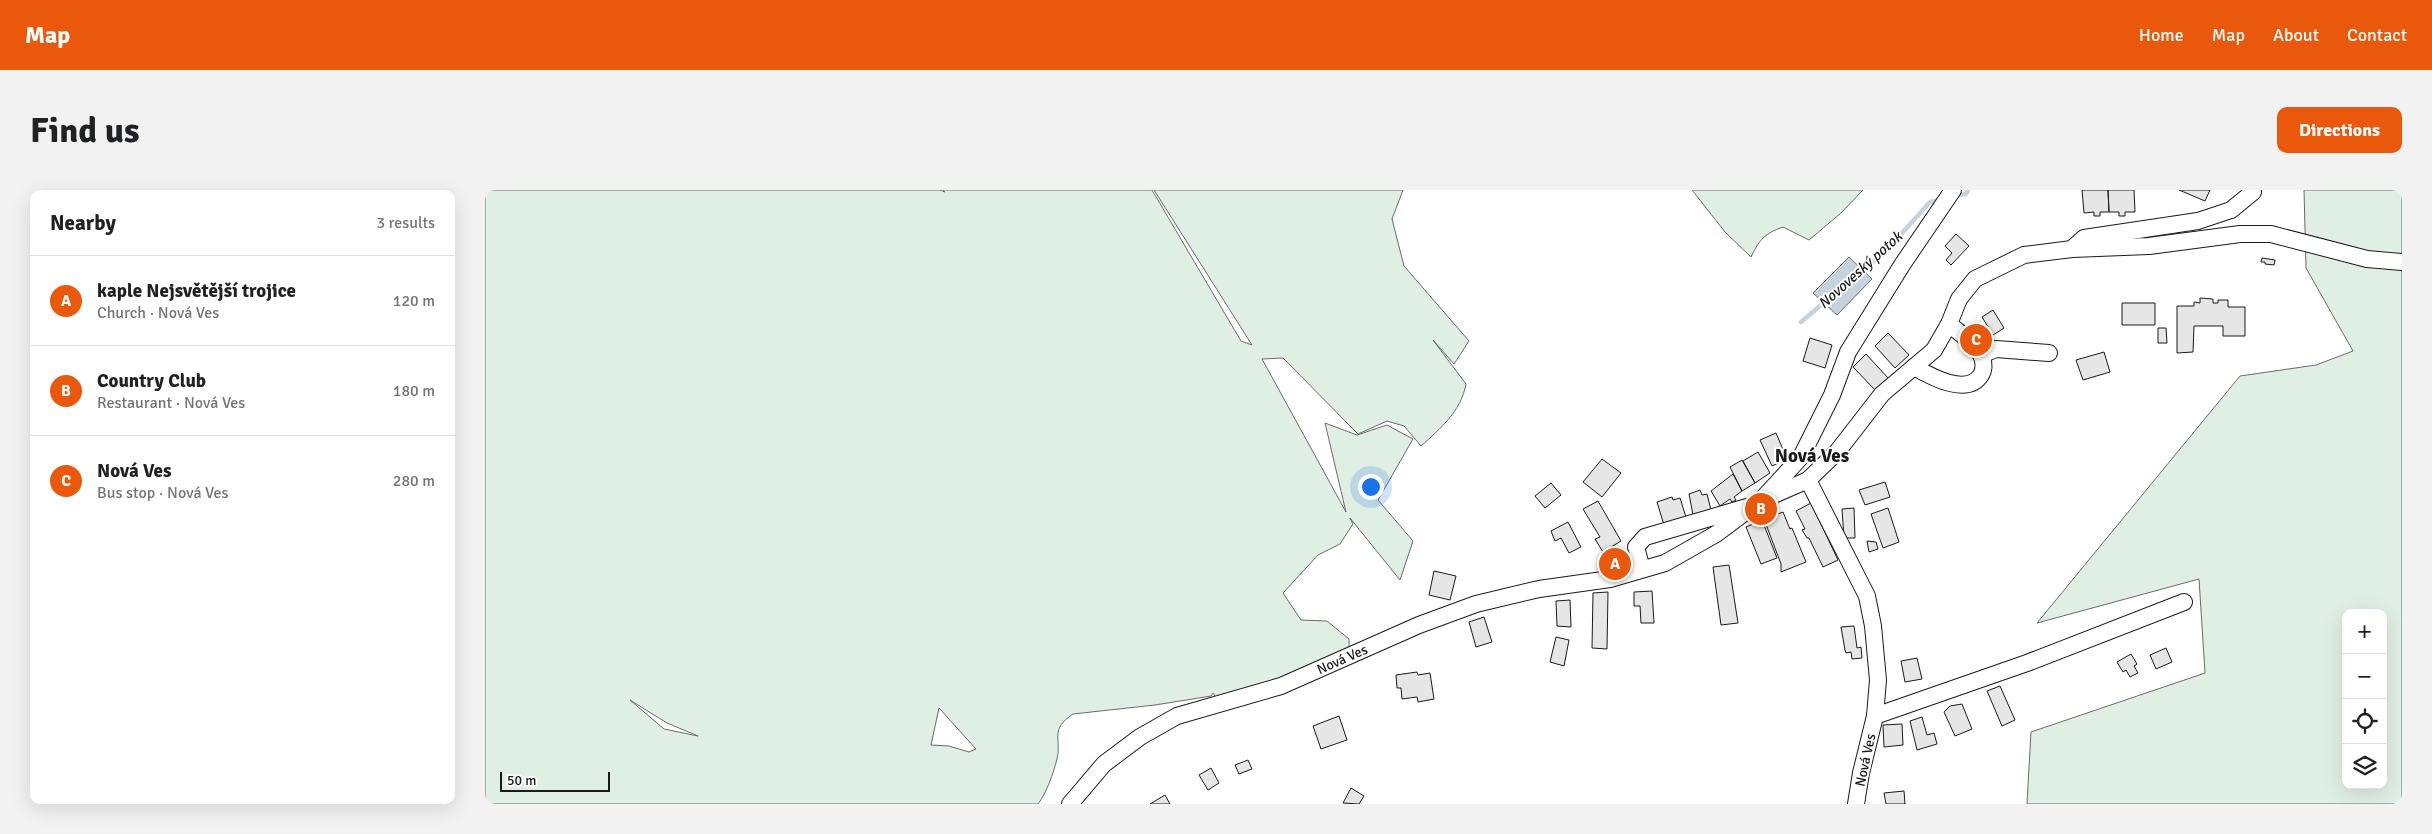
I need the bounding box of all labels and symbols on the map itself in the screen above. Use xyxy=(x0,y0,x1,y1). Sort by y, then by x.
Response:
water label: Novoveský potok xyxy=(1814,227,1907,312)
pin: C xyxy=(1960,321,1992,359)
district label: Nová Ves xyxy=(1775,444,1849,468)
your location xyxy=(1358,474,1384,500)
pin: B xyxy=(1745,490,1777,528)
pin: A xyxy=(1599,545,1631,583)
street label: Nová Ves xyxy=(1314,641,1370,678)
street label: Nová Ves xyxy=(1852,732,1879,788)
scale bar xyxy=(500,769,610,792)

